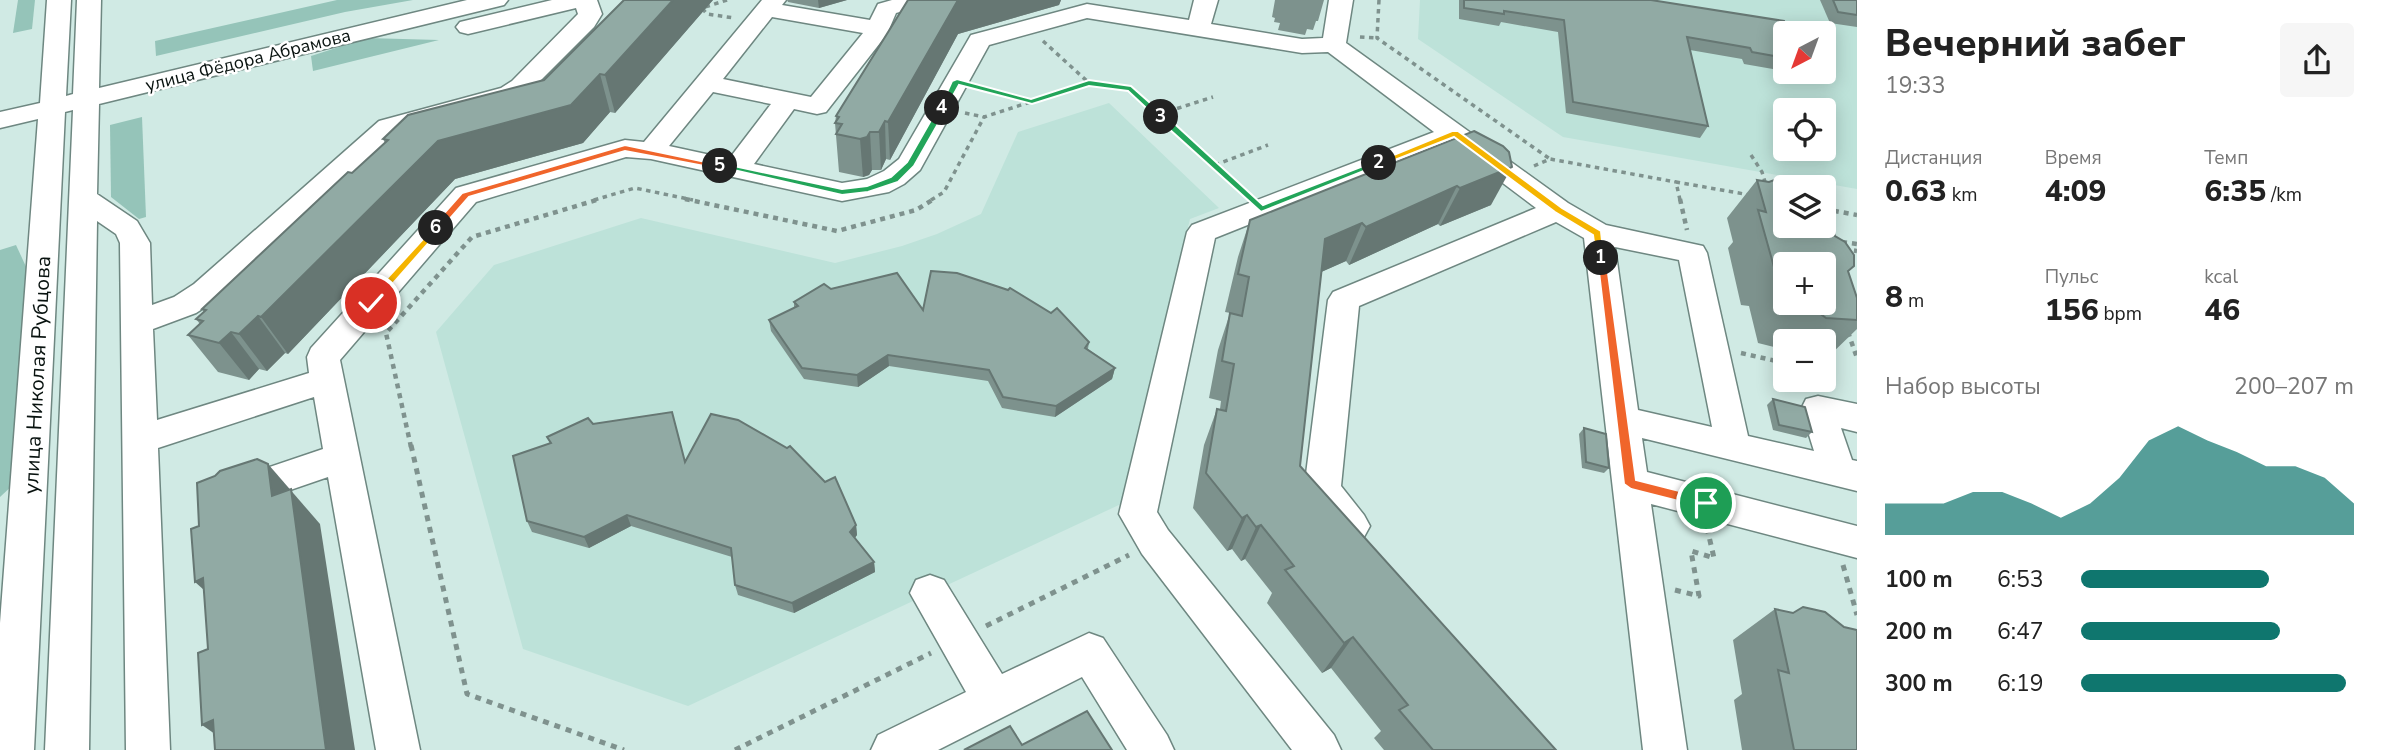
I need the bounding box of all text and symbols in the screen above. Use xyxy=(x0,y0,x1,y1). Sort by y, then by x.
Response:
text: Вечерний забег xyxy=(1885,18,2186,69)
north arrow xyxy=(1773,21,1836,84)
map controls xyxy=(1773,21,1836,392)
street label: улица Фёдора Абрамова xyxy=(143,23,353,97)
button: share xyxy=(2280,23,2354,97)
text: 19:33 xyxy=(1885,70,1945,101)
pin: 4 xyxy=(925,90,960,126)
text: 4 xyxy=(936,94,947,120)
button: locate xyxy=(1773,98,1836,161)
pin: 3 xyxy=(1144,100,1178,134)
text: 3 xyxy=(1155,103,1166,129)
text: Дистанция xyxy=(1885,145,1982,171)
text: Время xyxy=(2045,145,2102,171)
text: Темп xyxy=(2204,145,2248,171)
pin: 2 xyxy=(1362,146,1396,180)
pin: 5 xyxy=(702,148,738,184)
text: 2 xyxy=(1373,149,1384,175)
text: 5 xyxy=(714,152,725,178)
text: 0.63 xyxy=(1885,171,1947,212)
text: 4:09 xyxy=(2045,171,2106,212)
text: 6:35 xyxy=(2204,171,2266,212)
button: layers xyxy=(1773,175,1836,238)
text: km xyxy=(1947,182,1977,208)
text: /km xyxy=(2266,182,2302,208)
pin: 6 xyxy=(418,210,453,246)
text: 6 xyxy=(430,214,441,240)
pin: 1 xyxy=(1584,240,1618,276)
text: 1 xyxy=(1595,244,1606,270)
button: + xyxy=(1773,252,1836,315)
street label: улица Николая Рубцова xyxy=(17,255,57,495)
text: Пульс xyxy=(2045,264,2099,290)
text: kcal xyxy=(2204,264,2238,290)
pin xyxy=(341,273,401,333)
text: 8 xyxy=(1885,277,1903,318)
icon: check xyxy=(352,284,390,322)
text: m xyxy=(1903,288,1924,314)
text: 156 xyxy=(2045,290,2099,331)
text: 46 xyxy=(2204,290,2240,331)
text: bpm xyxy=(2099,301,2142,327)
button: − xyxy=(1773,329,1836,392)
text: Набор высоты xyxy=(1885,371,2041,402)
text: 200–207 m xyxy=(2234,371,2354,402)
pin xyxy=(1676,473,1736,533)
icon: arrive xyxy=(1687,484,1725,522)
text: 100 m xyxy=(1885,564,1953,595)
text: 6:53 xyxy=(1997,564,2044,595)
text: 200 m xyxy=(1885,616,1953,647)
text: 6:47 xyxy=(1997,616,2044,647)
text: 300 m xyxy=(1885,668,1953,699)
text: 6:19 xyxy=(1997,668,2044,699)

